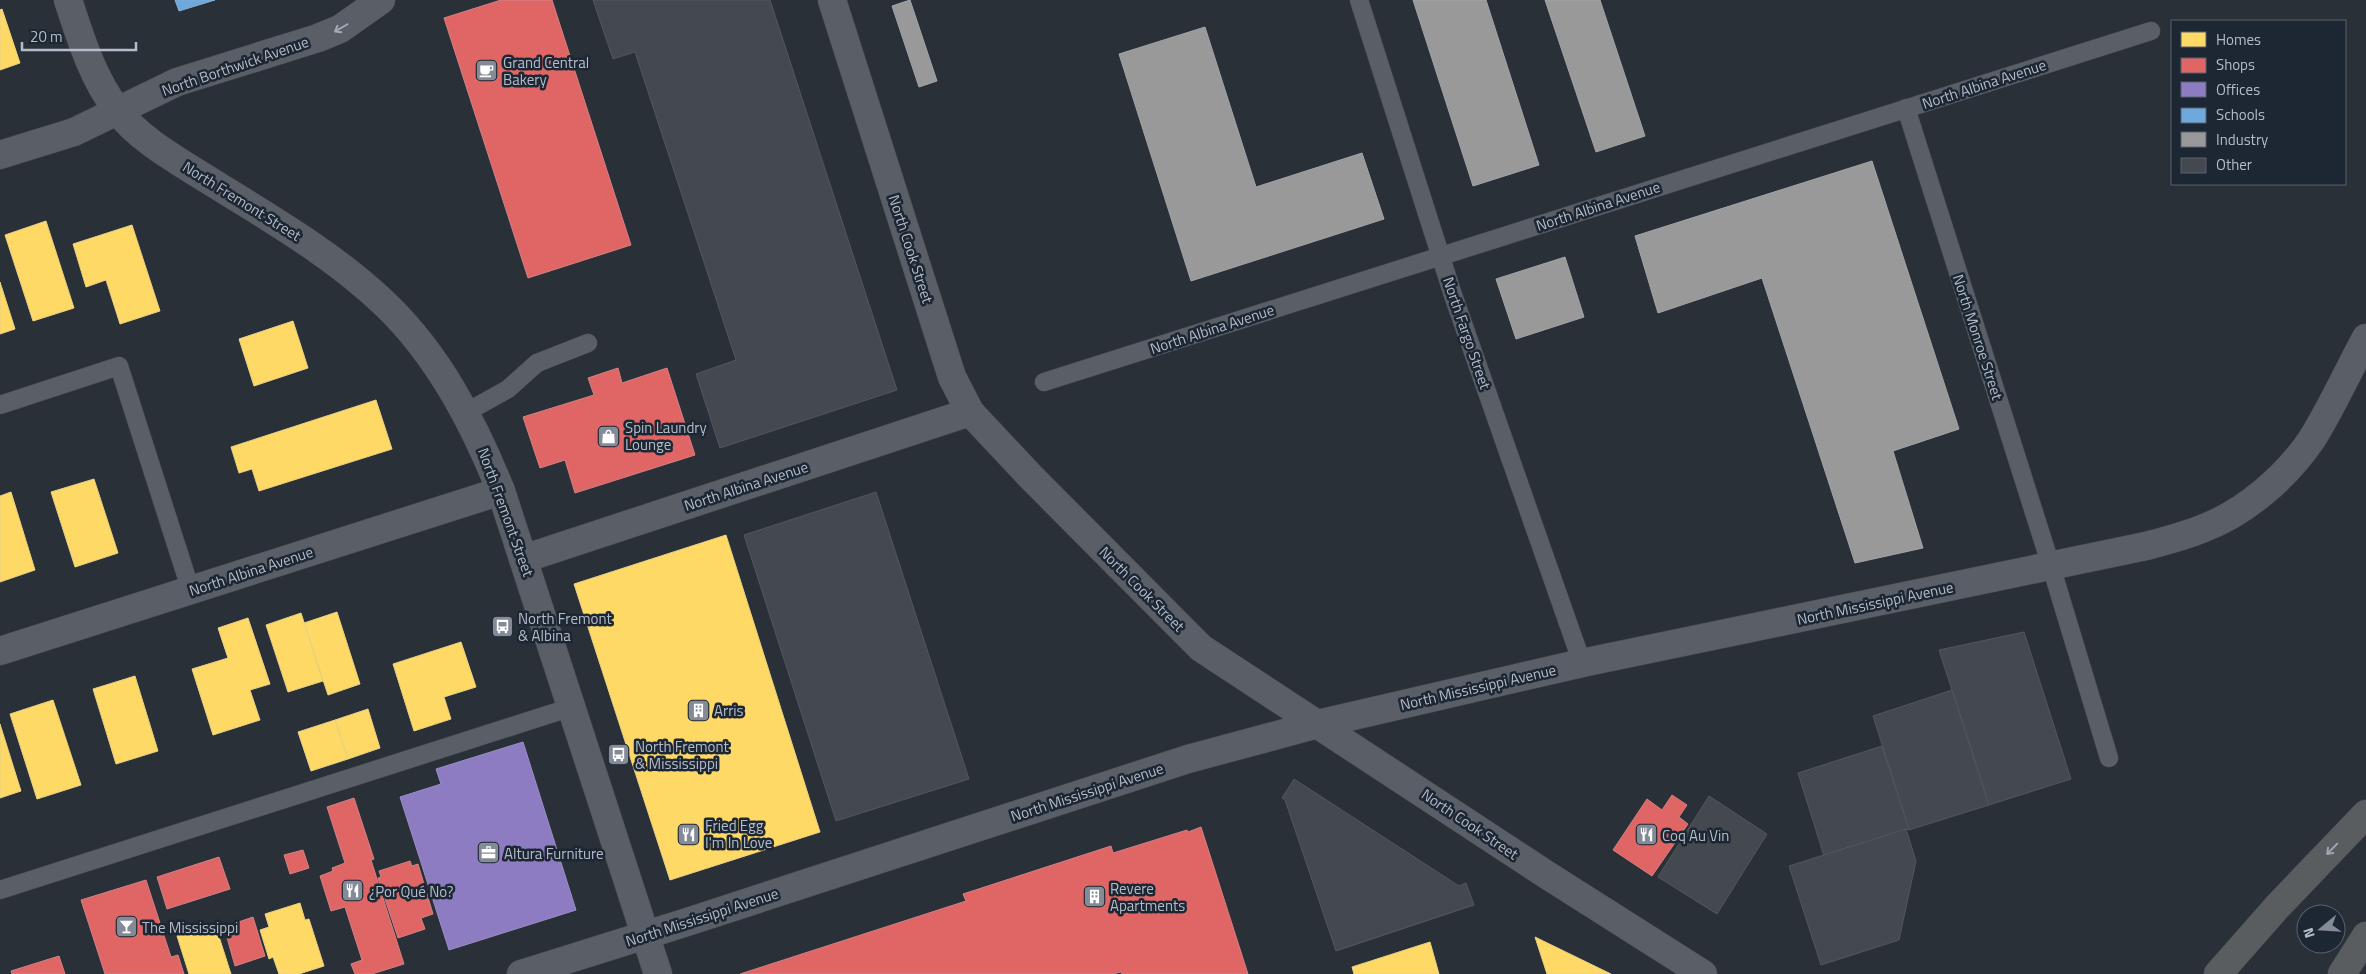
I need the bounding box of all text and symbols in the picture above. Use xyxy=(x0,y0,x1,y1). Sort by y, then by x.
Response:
scale bar xyxy=(22,20,136,52)
legend xyxy=(2171,20,2346,185)
one-way arrow xyxy=(334,23,348,33)
text: 20 m xyxy=(30,25,63,48)
text: Homes xyxy=(2216,28,2261,51)
street label: North Borthwick Avenue xyxy=(158,30,312,102)
place label: Grand Central Bakery xyxy=(503,51,589,91)
street label: North Albina Avenue xyxy=(1919,53,2049,115)
text: Shops xyxy=(2216,53,2255,76)
cafe icon: Grand Central Bakery xyxy=(475,59,499,83)
text: Offices xyxy=(2216,78,2260,101)
text: Schools xyxy=(2216,103,2265,126)
text: Industry xyxy=(2216,128,2268,151)
text: Other xyxy=(2216,153,2252,176)
street label: North Fremont Street xyxy=(178,155,306,247)
street label: North Albina Avenue xyxy=(1533,175,1663,237)
street label: North Cook Street xyxy=(883,192,940,307)
street label: North Monroe Street xyxy=(1947,271,2009,403)
street label: North Fargo Street xyxy=(1437,274,1497,393)
street label: North Albina Avenue xyxy=(1147,298,1277,360)
place label: Spin Laundry Lounge xyxy=(625,416,707,456)
shop icon: Spin Laundry Lounge xyxy=(597,424,621,448)
street label: North Fremont Street xyxy=(472,444,540,580)
street label: North Albina Avenue xyxy=(681,455,811,517)
street label: North Albina Avenue xyxy=(186,540,316,602)
street label: North Cook Street xyxy=(1094,541,1191,638)
street label: North Mississippi Avenue xyxy=(1795,575,1955,631)
place label: North Fremont & Albina xyxy=(518,607,612,647)
bus stop icon: North Fremont & Albina xyxy=(490,615,514,639)
street label: North Mississippi Avenue xyxy=(1398,658,1558,716)
building icon: Arris xyxy=(686,698,710,722)
place label: Arris xyxy=(714,699,744,722)
place label: North Fremont & Mississippi xyxy=(635,735,729,775)
bus stop icon: North Fremont & Mississippi xyxy=(607,743,631,767)
street label: North Mississippi Avenue xyxy=(1008,756,1166,828)
street label: North Cook Street xyxy=(1417,783,1524,865)
place label: Fried Egg I'm In Love xyxy=(705,814,772,854)
restaurant icon: Fried Egg I'm In Love xyxy=(677,822,701,846)
restaurant icon: Coq Au Vin xyxy=(1634,823,1658,847)
place label: Coq Au Vin xyxy=(1662,824,1729,847)
office icon: Altura Furniture xyxy=(476,841,500,865)
place label: Altura Furniture xyxy=(504,842,604,865)
one-way arrow xyxy=(2326,842,2338,855)
place label: Revere Apartments xyxy=(1110,877,1185,917)
restaurant icon: ¿Por Qué No? xyxy=(341,879,365,903)
place label: ¿Por Qué No? xyxy=(369,880,454,903)
street label: North Mississippi Avenue xyxy=(623,881,781,953)
building icon: Revere Apartments xyxy=(1082,885,1106,909)
north arrow xyxy=(2296,904,2346,954)
bar icon: The Mississippi xyxy=(114,915,138,939)
place label: The Mississippi xyxy=(142,916,238,939)
text: N xyxy=(2297,925,2320,941)

